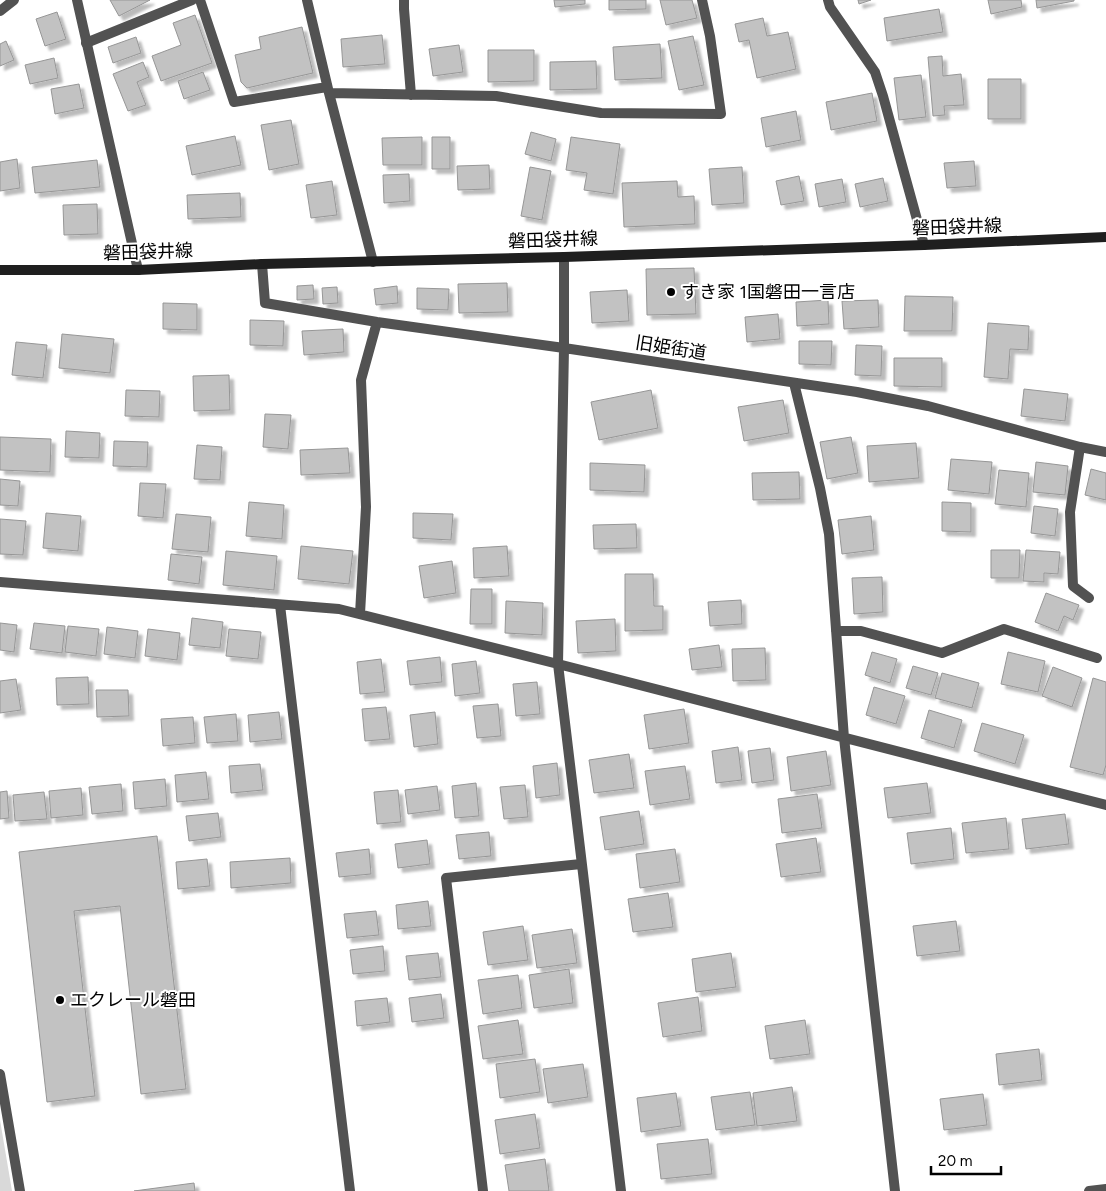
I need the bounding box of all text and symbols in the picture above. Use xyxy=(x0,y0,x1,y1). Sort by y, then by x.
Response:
street label: 磐田袋井線 xyxy=(912,214,1002,240)
street label: 磐田袋井線 xyxy=(508,227,598,253)
street label: 磐田袋井線 xyxy=(103,239,193,265)
place label: すき家 1国磐田一言店 xyxy=(681,281,855,303)
marker: すき家 1国磐田一言店 xyxy=(665,286,677,298)
street label: 旧姫街道 xyxy=(634,332,708,364)
place label: エクレール磐田 xyxy=(70,989,196,1011)
marker: エクレール磐田 xyxy=(54,994,66,1006)
scale bar xyxy=(931,1144,1001,1176)
text: 20 m xyxy=(938,1152,972,1170)

